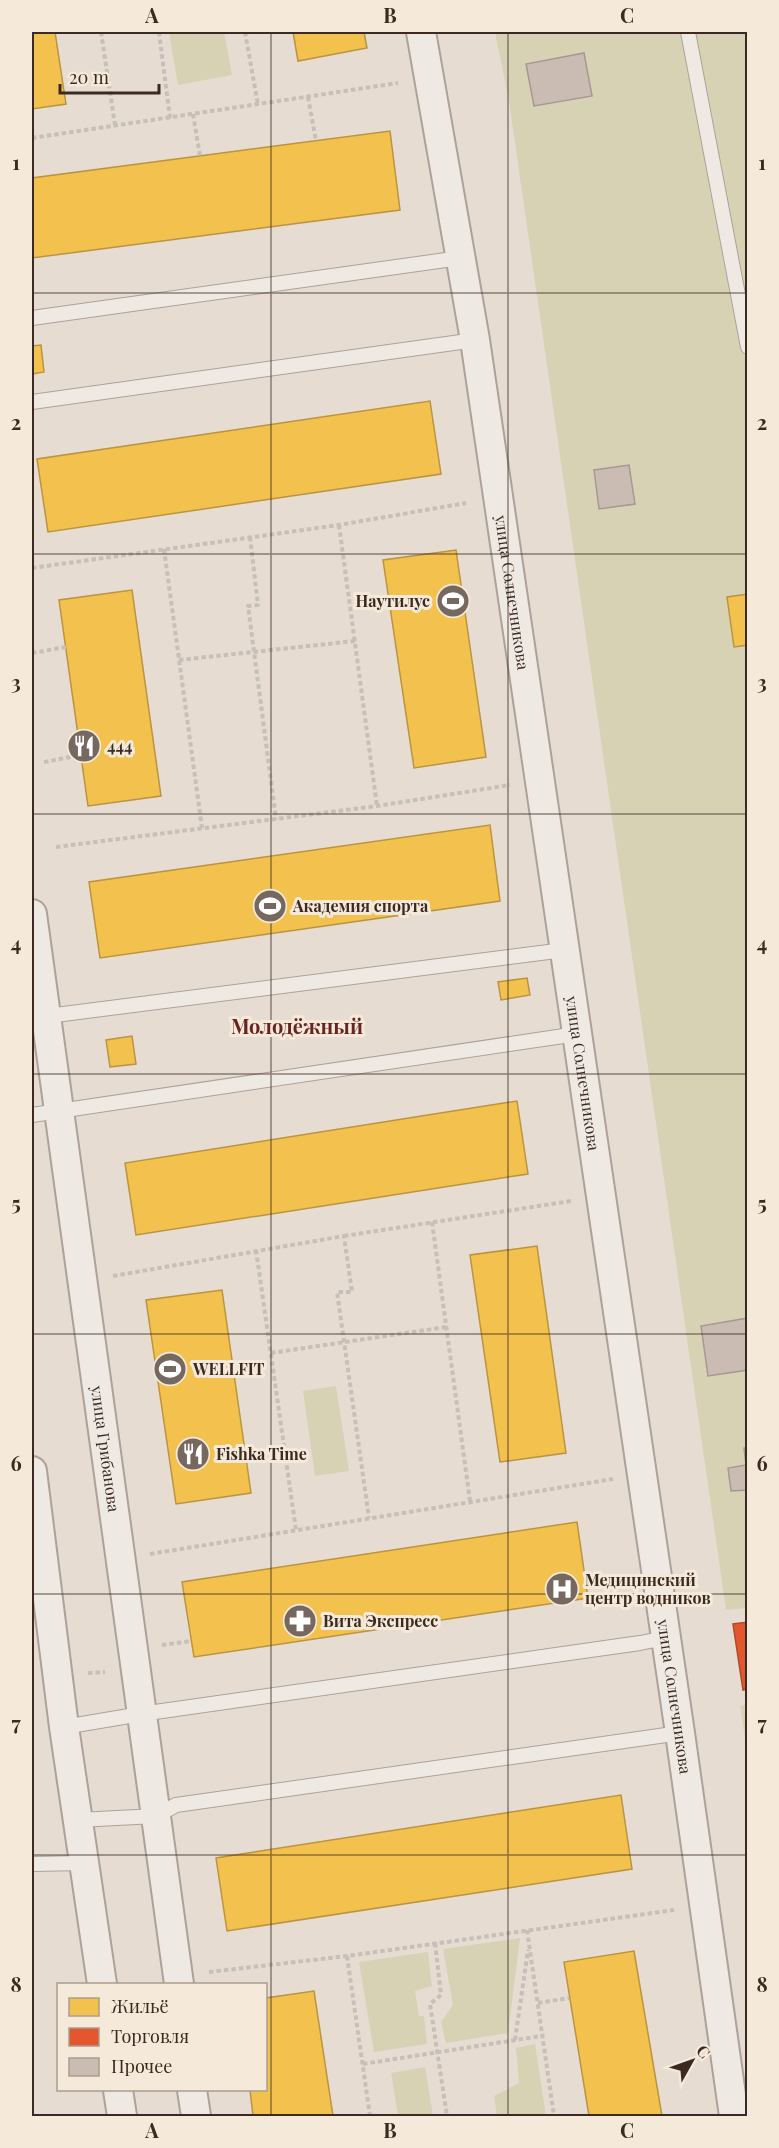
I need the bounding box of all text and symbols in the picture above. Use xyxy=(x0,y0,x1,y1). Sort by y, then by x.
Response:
text: A xyxy=(144,1,159,28)
text: B xyxy=(383,1,397,28)
text: C xyxy=(620,1,634,28)
scale bar xyxy=(60,57,159,95)
text: 20 m xyxy=(69,65,109,89)
text: 1 xyxy=(12,148,20,175)
text: 1 xyxy=(758,148,766,175)
text: 2 xyxy=(11,408,21,435)
text: 2 xyxy=(757,408,767,435)
street label: улица Солнечникова xyxy=(491,513,534,671)
sports icon: Наутилус xyxy=(435,583,471,619)
place label: Наутилус xyxy=(356,590,430,611)
text: 3 xyxy=(11,668,21,695)
text: 3 xyxy=(757,668,767,695)
restaurant icon: 444 xyxy=(66,728,102,764)
place label: 444 xyxy=(107,735,132,756)
sports icon: Академия спорта xyxy=(252,888,288,924)
place label: Академия спорта xyxy=(292,895,429,916)
text: 4 xyxy=(11,929,21,956)
text: 4 xyxy=(757,929,767,956)
street label: улица Солнечникова xyxy=(562,994,605,1152)
district label: Молодёжный xyxy=(231,1012,363,1039)
text: 5 xyxy=(11,1189,21,1216)
text: 5 xyxy=(757,1189,767,1216)
sports icon: WELLFIT xyxy=(152,1351,188,1387)
place label: WELLFIT xyxy=(192,1358,265,1379)
street label: улица Грибанова xyxy=(87,1384,125,1513)
restaurant icon: Fishka Time xyxy=(175,1436,211,1472)
place label: Fishka Time xyxy=(216,1443,307,1464)
text: 6 xyxy=(10,1449,22,1476)
text: 6 xyxy=(756,1449,768,1476)
place label: Медицинский центр водников xyxy=(585,1569,711,1608)
hospital icon: Медицинский центр водников xyxy=(544,1571,580,1607)
pharmacy icon: Вита Экспресс xyxy=(282,1603,318,1639)
place label: Вита Экспресс xyxy=(323,1610,438,1631)
street label: улица Солнечникова xyxy=(653,1617,697,1775)
text: 7 xyxy=(11,1709,21,1736)
text: 7 xyxy=(757,1709,767,1736)
text: 8 xyxy=(10,1970,22,1997)
text: 8 xyxy=(756,1970,768,1997)
legend xyxy=(57,1983,267,2091)
text: Жильё xyxy=(111,1994,169,2018)
text: Торговля xyxy=(111,2024,189,2048)
north arrow xyxy=(662,2031,722,2091)
text: С xyxy=(692,2040,716,2062)
text: Прочее xyxy=(111,2054,172,2078)
text: A xyxy=(144,2116,159,2143)
text: B xyxy=(383,2116,397,2143)
text: C xyxy=(620,2116,634,2143)

